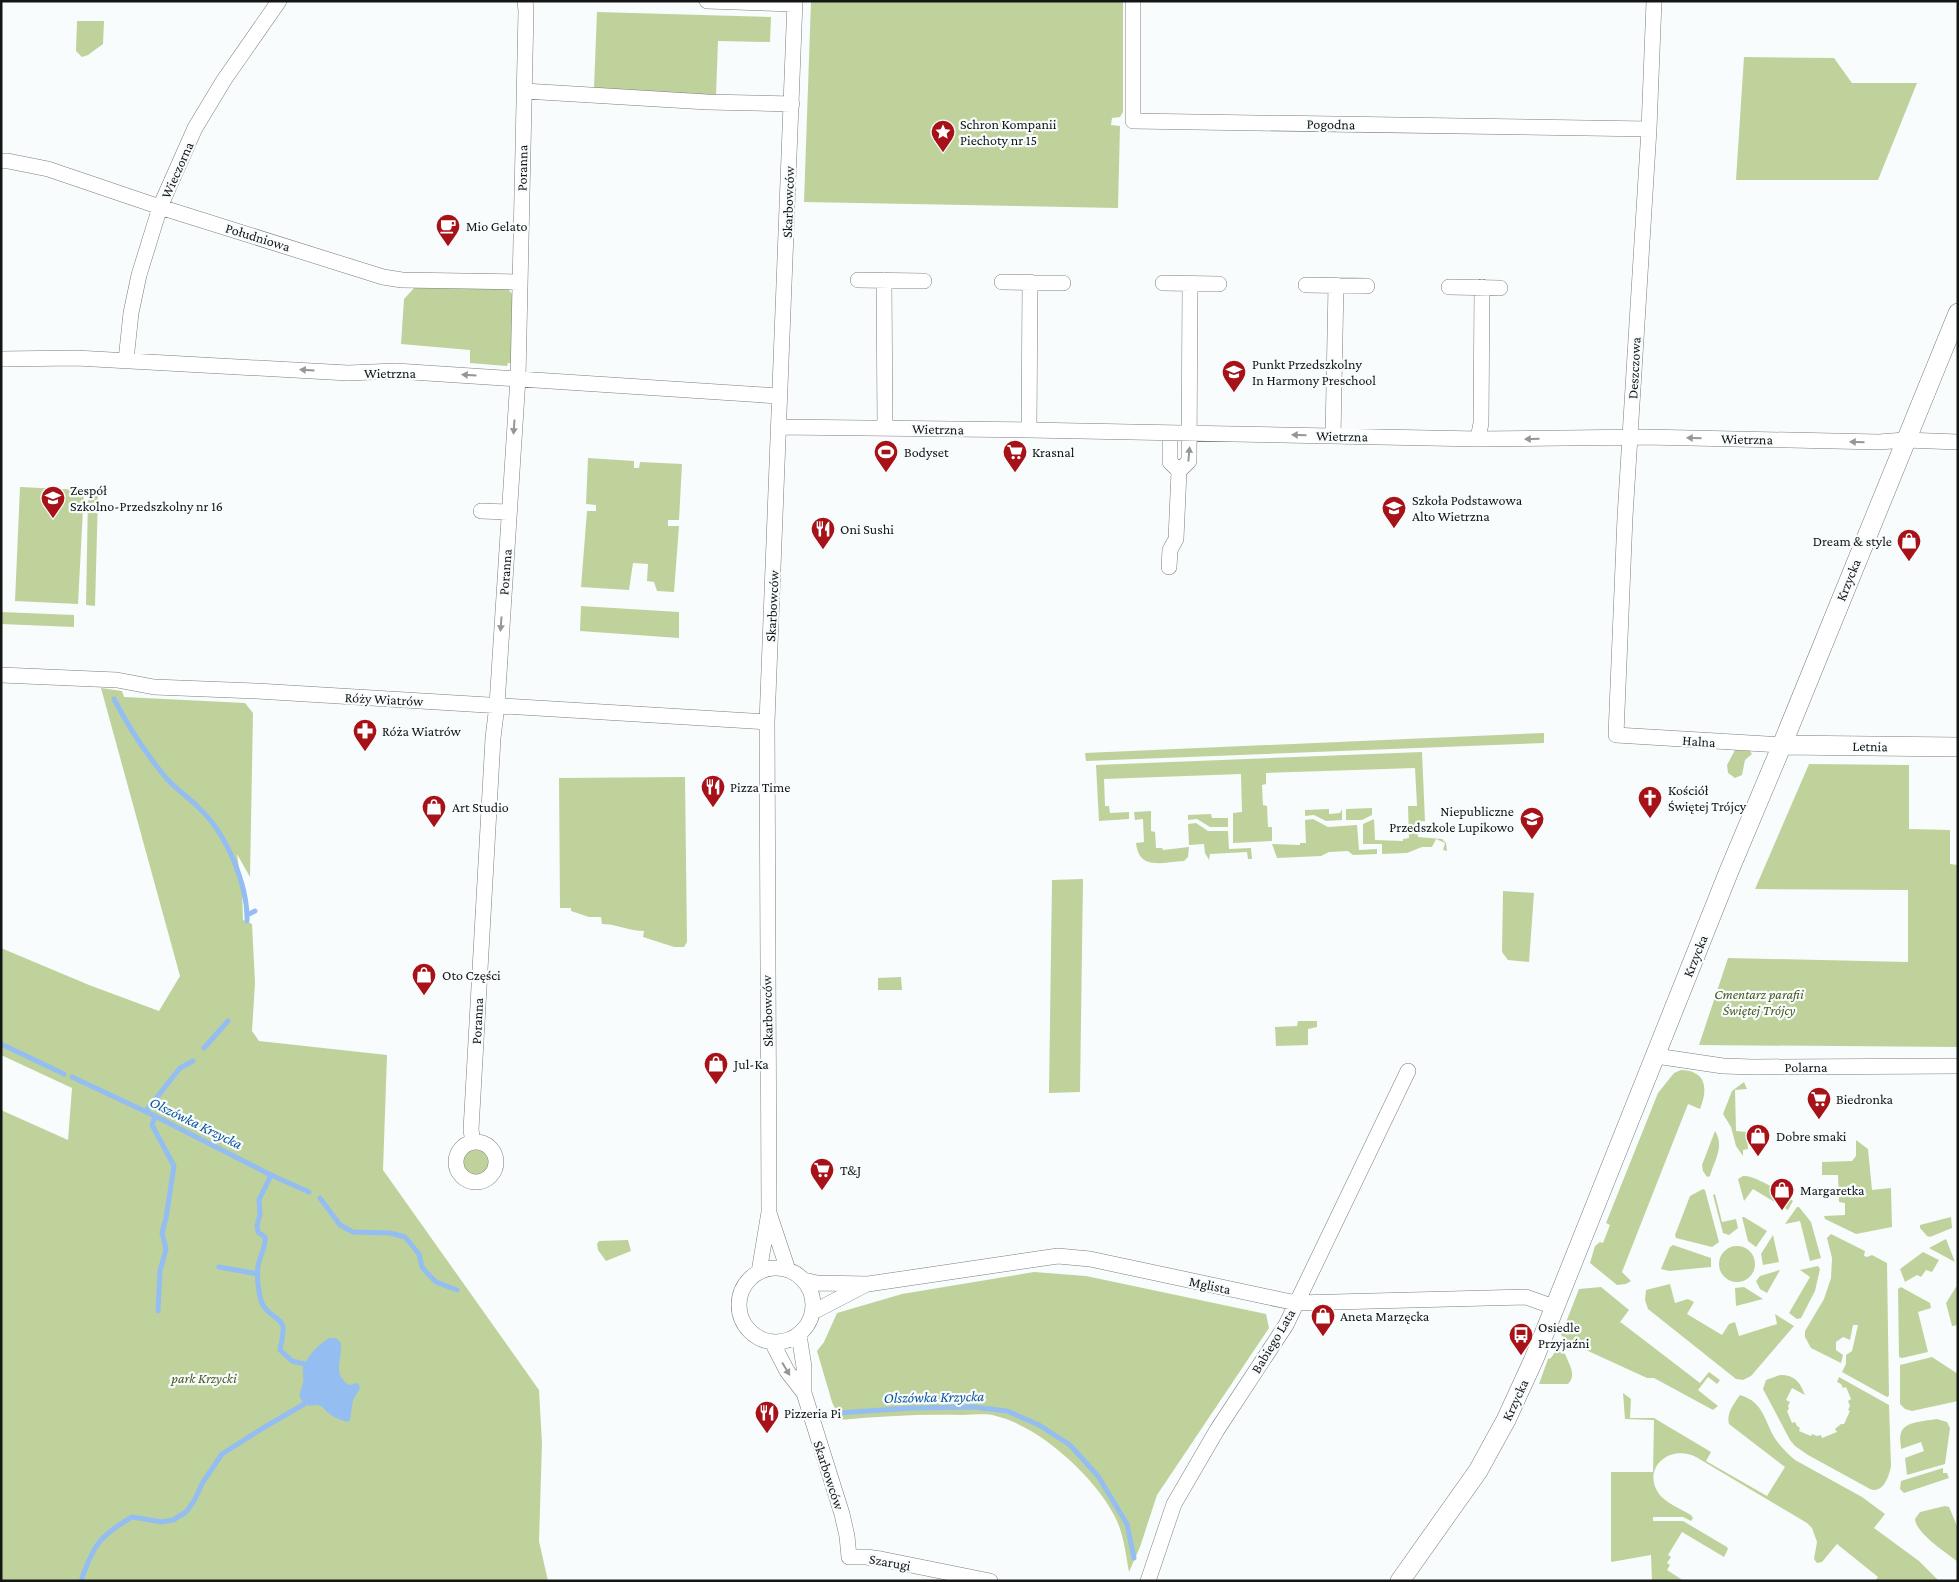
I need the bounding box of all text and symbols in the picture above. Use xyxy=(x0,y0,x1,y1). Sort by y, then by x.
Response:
place label: Schron Kompanii Piechoty nr 15 xyxy=(960,116,1057,148)
street label: Pogodna xyxy=(1307,116,1356,132)
place icon: Schron Kompanii Piechoty nr 15 xyxy=(930,119,956,153)
street label: Wieczorna xyxy=(157,139,197,201)
street label: Poranna xyxy=(514,144,530,191)
street label: Skarbowców xyxy=(779,165,797,238)
cafe icon: Mio Gelato xyxy=(435,213,461,247)
place label: Mio Gelato xyxy=(466,218,528,234)
street label: Południowa xyxy=(224,220,293,255)
street label: Deszczowa xyxy=(1624,336,1644,400)
place label: Punkt Przedszkolny In Harmony Preschool xyxy=(1252,356,1376,388)
school or university icon: Punkt Przedszkolny In Harmony Preschool xyxy=(1221,359,1247,393)
street label: Wietrzna xyxy=(364,365,416,381)
one-way arrow xyxy=(299,366,315,374)
one-way arrow xyxy=(461,371,477,379)
one-way arrow xyxy=(510,419,518,435)
street label: Wietrzna xyxy=(912,421,965,437)
street label: Wietrzna xyxy=(1316,428,1369,444)
one-way arrow xyxy=(1291,431,1307,439)
street label: Wietrzna xyxy=(1721,431,1774,447)
one-way arrow xyxy=(1686,434,1702,442)
one-way arrow xyxy=(1524,435,1540,443)
one-way arrow xyxy=(1848,438,1864,446)
sports icon: Bodyset xyxy=(873,439,899,473)
supermarket icon: Krasnal xyxy=(1002,439,1028,473)
place label: Bodyset xyxy=(904,444,949,460)
place label: Krasnal xyxy=(1032,444,1075,460)
one-way arrow xyxy=(1185,446,1193,462)
place label: Zespół Szkolno-Przedszkolny nr 16 xyxy=(70,482,223,514)
school or university icon: Zespół Szkolno-Przedszkolny nr 16 xyxy=(40,485,66,519)
place label: Szkoła Podstawowa Alto Wietrzna xyxy=(1412,492,1523,524)
school or university icon: Szkoła Podstawowa Alto Wietrzna xyxy=(1381,495,1407,529)
restaurant icon: Oni Sushi xyxy=(810,516,836,550)
place label: Oni Sushi xyxy=(840,521,894,537)
shop icon: Dream & style xyxy=(1896,528,1922,562)
place label: Dream & style xyxy=(1813,533,1892,549)
street label: Poranna xyxy=(495,548,515,596)
street label: Krzycka xyxy=(1832,556,1864,603)
street label: Skarbowców xyxy=(762,569,782,642)
one-way arrow xyxy=(497,616,505,632)
street label: Róży Wiatrów xyxy=(344,689,424,709)
pharmacy icon: Róża Wiatrów xyxy=(352,718,378,752)
place label: Róża Wiatrów xyxy=(382,723,462,739)
street label: Halna xyxy=(1682,732,1717,750)
street label: Letnia xyxy=(1852,738,1888,754)
restaurant icon: Pizza Time xyxy=(700,774,726,808)
place label: Pizza Time xyxy=(730,779,790,795)
place label: Kościół Świętej Trójcy xyxy=(1668,782,1747,815)
church icon: Kościół Świętej Trójcy xyxy=(1637,785,1663,819)
shop icon: Art Studio xyxy=(421,794,447,828)
place label: Art Studio xyxy=(452,799,509,815)
place label: Niepubliczne Przedszkole Lupikowo xyxy=(1389,803,1514,835)
school or university icon: Niepubliczne Przedszkole Lupikowo xyxy=(1519,806,1545,840)
street label: Krzycka xyxy=(1679,932,1711,979)
shop icon: Oto Części xyxy=(411,962,437,996)
place label: Oto Części xyxy=(442,967,501,983)
street label: Skarbowców xyxy=(758,974,776,1047)
park label: Cmentarz parafii Świętej Trójcy xyxy=(1714,986,1804,1019)
street label: Poranna xyxy=(468,997,486,1045)
shop icon: Jul-Ka xyxy=(703,1051,729,1085)
place label: Jul-Ka xyxy=(732,1056,769,1072)
street label: Polarna xyxy=(1785,1059,1828,1075)
supermarket icon: Biedronka xyxy=(1806,1086,1832,1120)
place label: Biedronka xyxy=(1836,1091,1894,1107)
water label: Olszówka Krzycka xyxy=(147,1094,245,1153)
shop icon: Dobre smaki xyxy=(1745,1123,1771,1157)
place label: Dobre smaki xyxy=(1776,1128,1847,1144)
supermarket icon: T&J xyxy=(809,1157,835,1191)
place label: T&J xyxy=(840,1162,861,1178)
shop icon: Margaretka xyxy=(1769,1177,1795,1211)
place label: Margaretka xyxy=(1800,1182,1865,1198)
street label: Mglista xyxy=(1188,1273,1233,1297)
shop icon: Aneta Marzęcka xyxy=(1310,1303,1336,1337)
street label: Babiego Lata xyxy=(1248,1306,1299,1376)
place label: Aneta Marzęcka xyxy=(1340,1308,1430,1324)
place label: Osiedle Przyjaźni xyxy=(1538,1319,1590,1352)
bus stop icon: Osiedle Przyjaźni xyxy=(1508,1322,1534,1356)
one-way arrow xyxy=(782,1362,791,1375)
park label: park Krzycki xyxy=(170,1370,237,1386)
street label: Krzycka xyxy=(1498,1376,1532,1423)
water label: Olszówka Krzycka xyxy=(884,1388,984,1407)
restaurant icon: Pizzeria Pi xyxy=(754,1400,780,1434)
place label: Pizzeria Pi xyxy=(784,1405,841,1421)
street label: Skarbowców xyxy=(810,1438,848,1512)
street label: Szarugi xyxy=(868,1550,912,1574)

